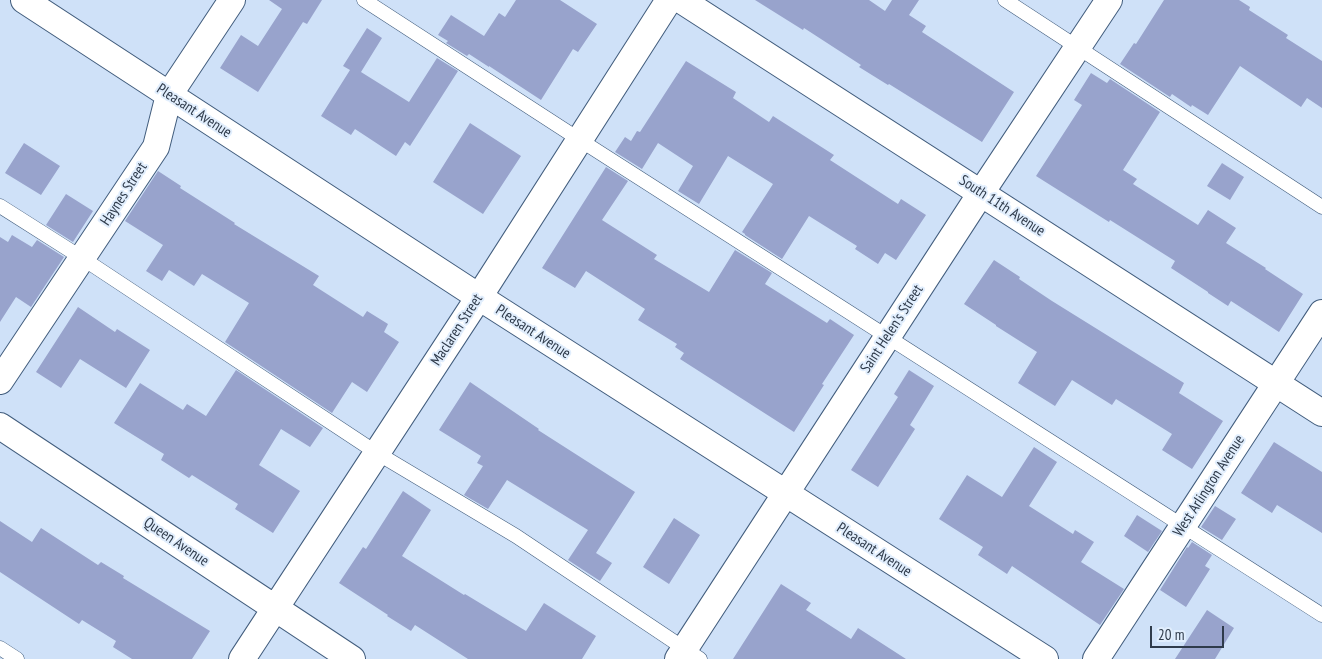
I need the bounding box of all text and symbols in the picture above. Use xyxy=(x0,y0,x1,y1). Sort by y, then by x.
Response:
street label: Pleasant Avenue xyxy=(153,80,235,142)
street label: Haynes Street xyxy=(97,159,151,229)
street label: South 11th Avenue xyxy=(956,172,1048,240)
street label: Saint Helen's Street xyxy=(857,282,927,376)
street label: Maclaren Street xyxy=(427,291,487,369)
street label: Pleasant Avenue xyxy=(492,301,574,363)
street label: West Arlington Avenue xyxy=(1170,432,1248,540)
street label: Queen Avenue xyxy=(140,514,212,570)
street label: Pleasant Avenue xyxy=(833,519,915,581)
scale bar xyxy=(1152,616,1226,648)
text: 20 m xyxy=(1158,625,1184,644)

